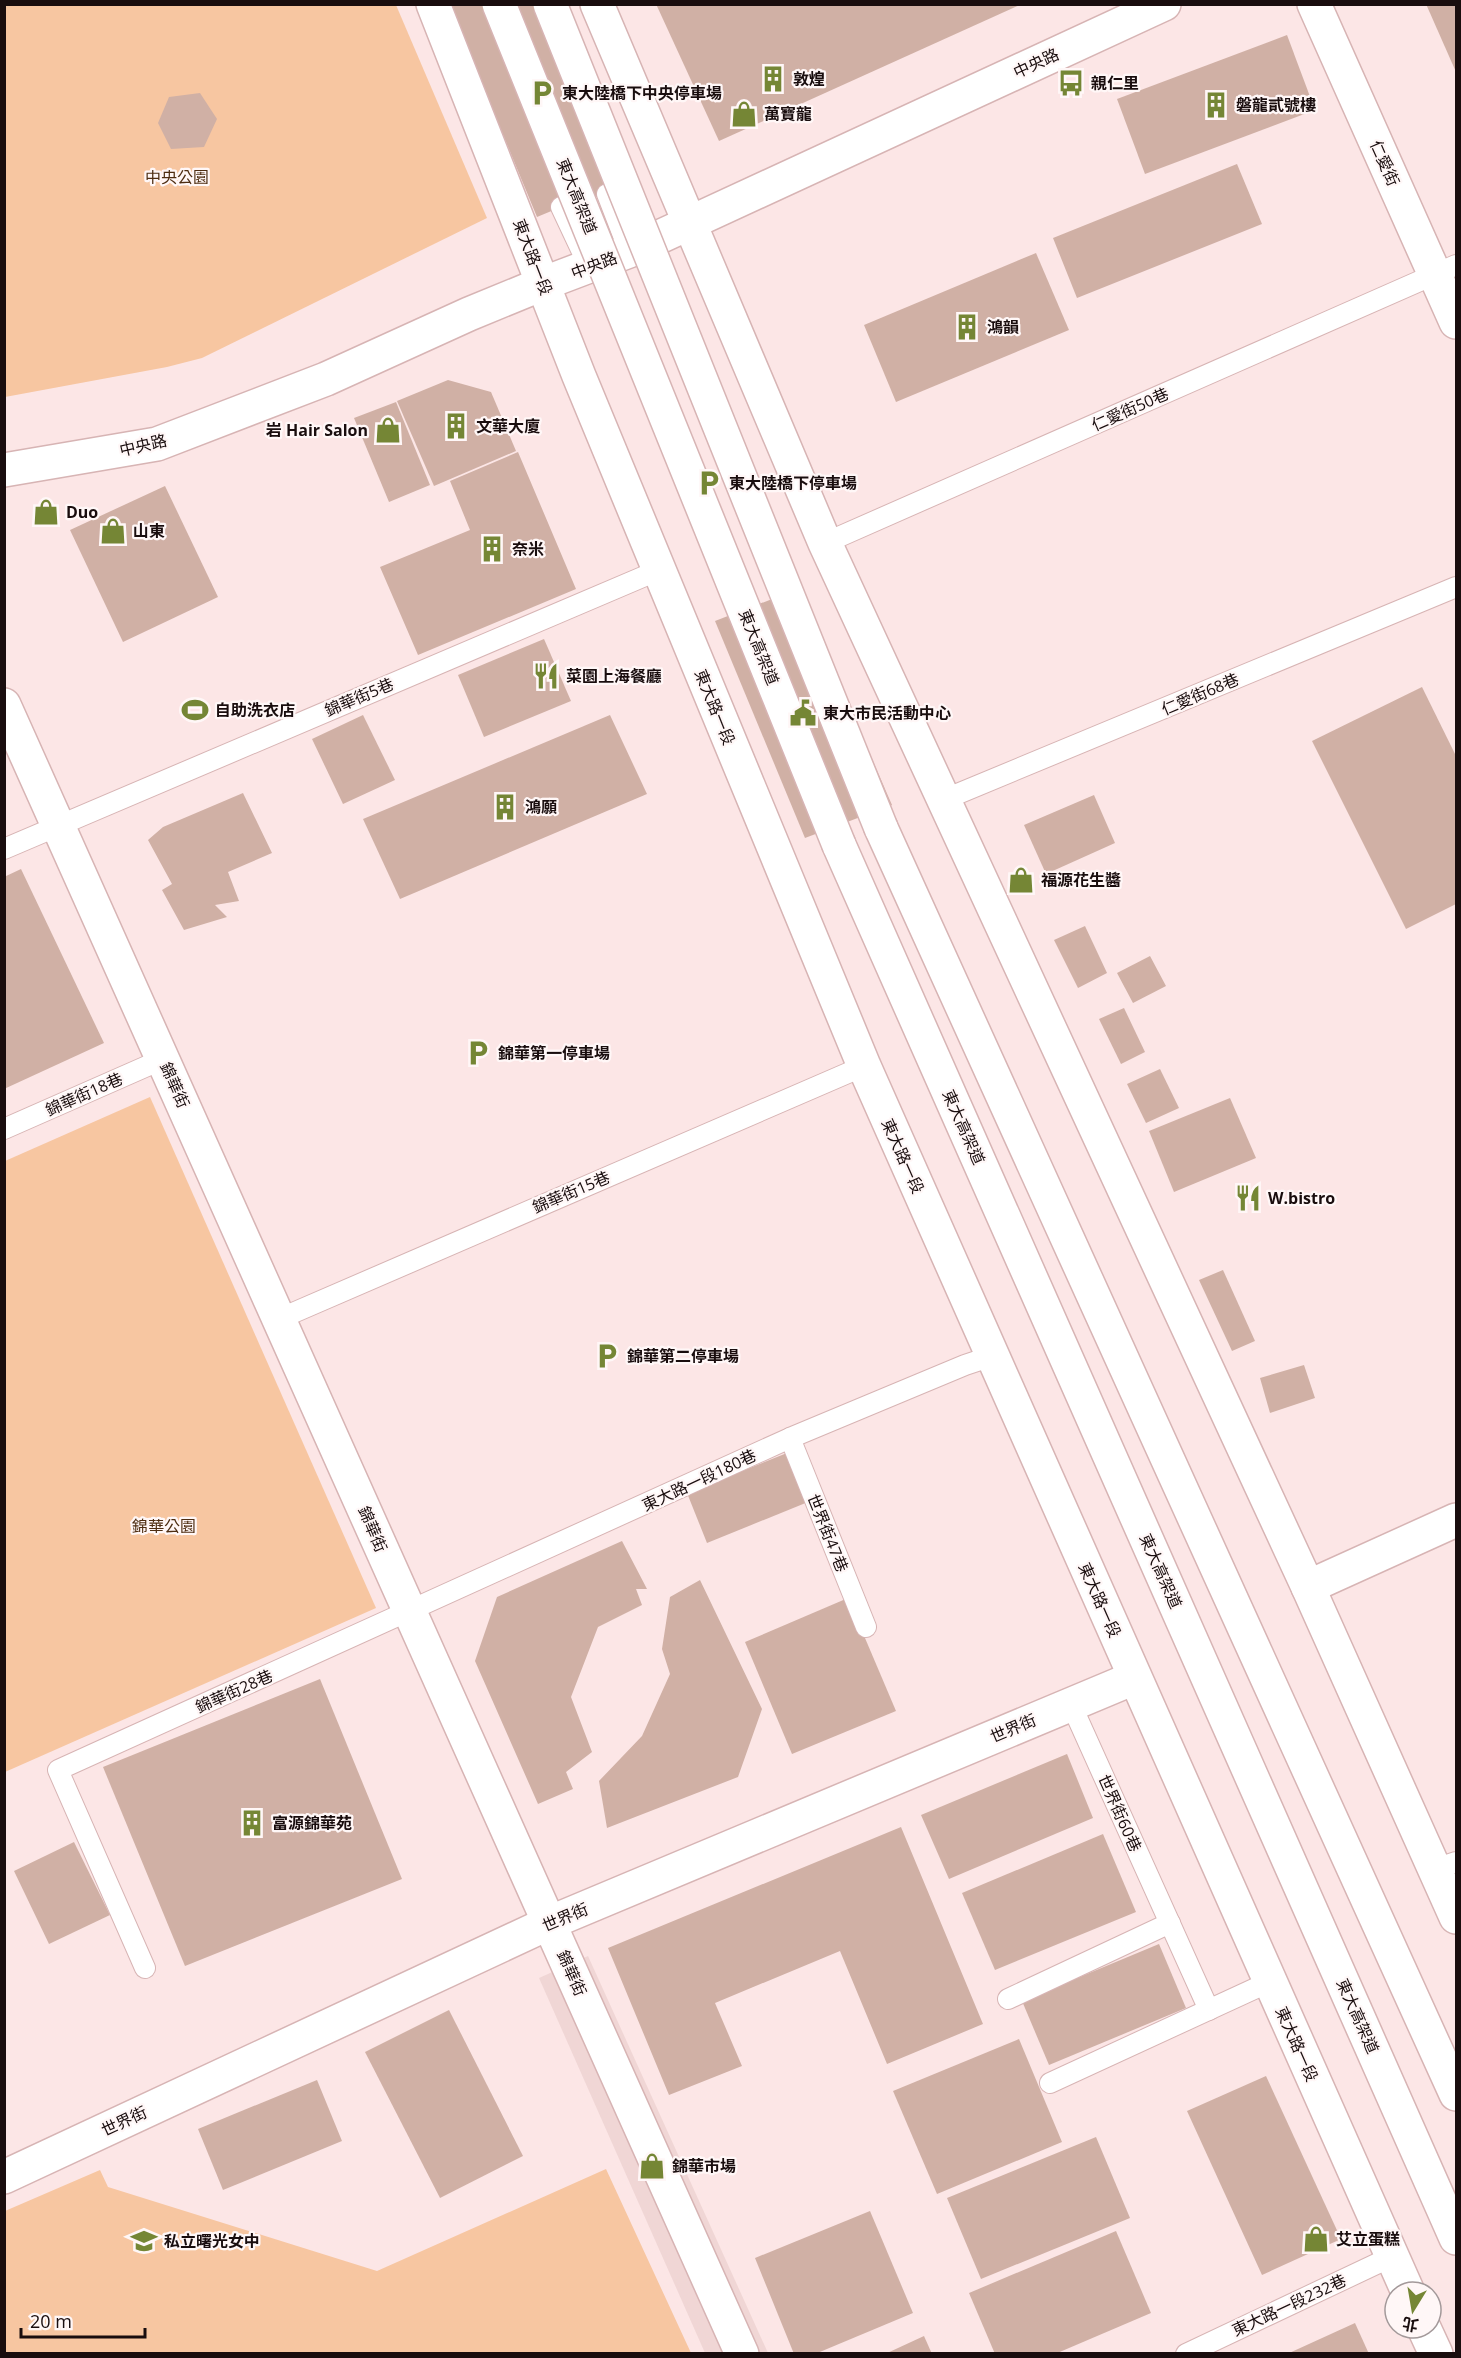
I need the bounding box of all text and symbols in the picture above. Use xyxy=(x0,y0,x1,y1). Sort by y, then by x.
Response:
street label: 中央路 xyxy=(1010,43,1062,83)
building icon: 敦煌 xyxy=(758,64,788,94)
place label: 敦煌 xyxy=(793,68,825,90)
bus stop icon: 親仁里 xyxy=(1056,68,1086,98)
place label: 親仁里 xyxy=(1091,72,1139,94)
parking icon: 東大陸橋下中央停車場 xyxy=(527,78,557,108)
place label: 東大陸橋下中央停車場 xyxy=(562,82,722,104)
building icon: 磐龍貳號樓 xyxy=(1201,90,1231,120)
place label: 磐龍貳號樓 xyxy=(1236,94,1316,116)
shop icon: 萬寶龍 xyxy=(729,99,759,129)
place label: 萬寶龍 xyxy=(764,103,812,125)
street label: 仁愛街 xyxy=(1365,137,1405,189)
street label: 東大高架道 xyxy=(552,155,602,237)
park label: 中央公園 xyxy=(145,166,209,188)
street label: 東大路一段 xyxy=(508,216,558,298)
street label: 中央路 xyxy=(568,246,620,284)
building icon: 鴻韻 xyxy=(952,312,982,342)
place label: 鴻韻 xyxy=(987,316,1019,338)
street label: 仁愛街50巷 xyxy=(1088,382,1172,436)
building icon: 文華大廈 xyxy=(441,411,471,441)
shop icon: 岩 Hair Salon xyxy=(373,415,403,445)
place label: 文華大廈 xyxy=(476,415,540,437)
place label: 岩 Hair Salon xyxy=(266,419,368,441)
street label: 中央路 xyxy=(117,429,169,461)
parking icon: 東大陸橋下停車場 xyxy=(694,468,724,498)
place label: 東大陸橋下停車場 xyxy=(729,472,857,494)
shop icon: Duo xyxy=(31,497,61,527)
place label: Duo xyxy=(66,501,98,523)
shop icon: 山東 xyxy=(98,516,128,546)
place label: 山東 xyxy=(133,520,165,542)
building icon: 奈米 xyxy=(477,534,507,564)
place label: 奈米 xyxy=(512,538,544,560)
street label: 東大高架道 xyxy=(734,606,784,688)
restaurant icon: 菜園上海餐廳 xyxy=(531,661,561,691)
place label: 菜園上海餐廳 xyxy=(566,665,662,687)
street label: 東大路一段 xyxy=(690,666,740,748)
street label: 仁愛街68巷 xyxy=(1158,668,1242,720)
street label: 錦華街5巷 xyxy=(321,673,397,721)
sports icon: 自助洗衣店 xyxy=(180,695,210,725)
public building icon: 東大市民活動中心 xyxy=(788,698,818,728)
place label: 自助洗衣店 xyxy=(215,699,295,721)
place label: 東大市民活動中心 xyxy=(823,702,951,724)
building icon: 鴻願 xyxy=(490,792,520,822)
place label: 鴻願 xyxy=(525,796,557,818)
shop icon: 福源花生醬 xyxy=(1006,865,1036,895)
place label: 福源花生醬 xyxy=(1041,869,1121,891)
parking icon: 錦華第一停車場 xyxy=(463,1038,493,1068)
place label: 錦華第一停車場 xyxy=(498,1042,610,1064)
street label: 錦華街 xyxy=(155,1059,195,1111)
street label: 錦華街18巷 xyxy=(42,1067,126,1121)
street label: 東大高架道 xyxy=(938,1086,990,1168)
street label: 東大路一段 xyxy=(877,1115,929,1197)
street label: 錦華街15巷 xyxy=(529,1166,613,1218)
restaurant icon: W.bistro xyxy=(1233,1183,1263,1213)
place label: W.bistro xyxy=(1268,1187,1335,1209)
parking icon: 錦華第二停車場 xyxy=(592,1341,622,1371)
place label: 錦華第二停車場 xyxy=(627,1345,739,1367)
street label: 東大路一段180巷 xyxy=(638,1444,760,1516)
street label: 世界街47巷 xyxy=(802,1491,854,1575)
street label: 錦華街 xyxy=(353,1503,393,1555)
park label: 錦華公園 xyxy=(132,1515,196,1537)
street label: 東大高架道 xyxy=(1135,1530,1187,1612)
street label: 東大路一段 xyxy=(1074,1559,1126,1641)
street label: 錦華街28巷 xyxy=(192,1664,276,1718)
street label: 世界街 xyxy=(987,1708,1039,1748)
street label: 世界街60巷 xyxy=(1093,1771,1147,1855)
building icon: 富源錦華苑 xyxy=(237,1808,267,1838)
place label: 富源錦華苑 xyxy=(272,1812,352,1834)
street label: 世界街 xyxy=(539,1897,591,1937)
street label: 錦華街 xyxy=(552,1947,592,1999)
street label: 東大高架道 xyxy=(1332,1975,1384,2057)
street label: 東大路一段 xyxy=(1271,2003,1323,2085)
street label: 世界街 xyxy=(98,2101,150,2141)
shop icon: 錦華市場 xyxy=(637,2151,667,2181)
place label: 錦華市場 xyxy=(672,2155,736,2177)
shop icon: 艾立蛋糕 xyxy=(1301,2224,1331,2254)
school or university icon: 私立曙光女中 xyxy=(129,2226,159,2256)
place label: 艾立蛋糕 xyxy=(1336,2228,1400,2250)
place label: 私立曙光女中 xyxy=(164,2230,260,2252)
street label: 東大路一段232巷 xyxy=(1228,2269,1350,2341)
north arrow xyxy=(1383,2280,1443,2340)
scale bar xyxy=(21,2301,146,2339)
text: 20 m xyxy=(30,2309,72,2333)
text: 北 xyxy=(1400,2312,1420,2337)

